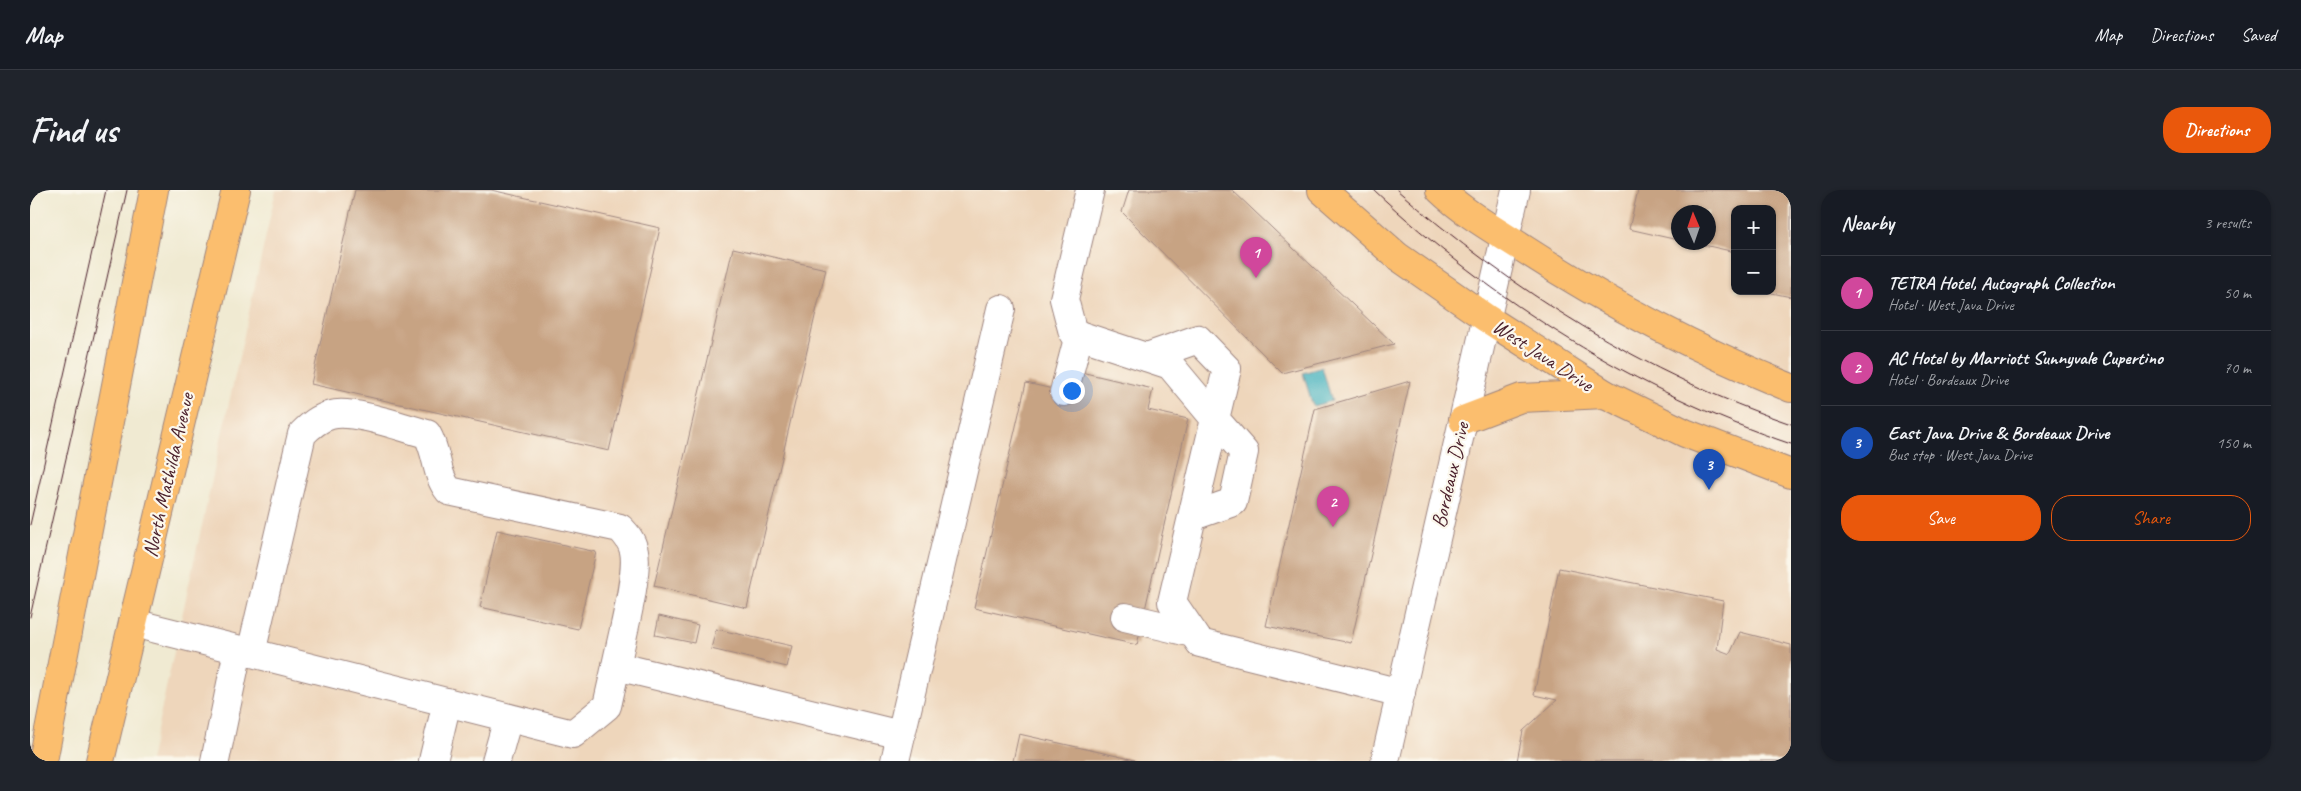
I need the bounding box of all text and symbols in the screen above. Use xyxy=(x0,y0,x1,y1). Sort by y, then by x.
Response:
text: Map xyxy=(25,20,62,50)
text: Map xyxy=(2095,24,2122,46)
text: Directions xyxy=(2150,24,2213,46)
text: Saved xyxy=(2241,24,2276,46)
button: Directions xyxy=(2163,107,2271,153)
text: Find us xyxy=(30,108,117,153)
north arrow xyxy=(1671,205,1716,250)
map controls xyxy=(1731,205,1776,295)
button: + xyxy=(1731,205,1776,250)
text: Nearby xyxy=(1841,210,1894,236)
text: 3 results xyxy=(2204,213,2251,233)
pin: 1 xyxy=(1240,237,1272,278)
button: − xyxy=(1731,250,1776,295)
text: TETRA Hotel, Autograph Collection xyxy=(1888,271,2115,295)
text: 1 xyxy=(1853,283,1861,303)
text: 50 m xyxy=(2224,283,2251,303)
text: Hotel · West Java Drive xyxy=(1888,295,2014,315)
street label: West Java Drive xyxy=(1488,313,1599,398)
text: AC Hotel by Marriott Sunnyvale Cupertino xyxy=(1888,346,2163,370)
text: 2 xyxy=(1853,358,1861,378)
text: 70 m xyxy=(2224,358,2251,378)
text: Hotel · Bordeaux Drive xyxy=(1888,370,2008,390)
your location xyxy=(1059,378,1085,404)
street label: North Mathilda Avenue xyxy=(136,388,200,560)
street label: Bordeaux Drive xyxy=(1425,419,1475,530)
text: East Java Drive & Bordeaux Drive xyxy=(1888,421,2109,445)
text: 3 xyxy=(1853,433,1861,453)
text: 150 m xyxy=(2217,433,2251,453)
text: Bus stop · West Java Drive xyxy=(1888,445,2032,465)
pin: 3 xyxy=(1693,449,1725,490)
pin: 2 xyxy=(1317,486,1349,527)
button: Save xyxy=(1841,495,2041,541)
button: Share xyxy=(2051,495,2251,541)

